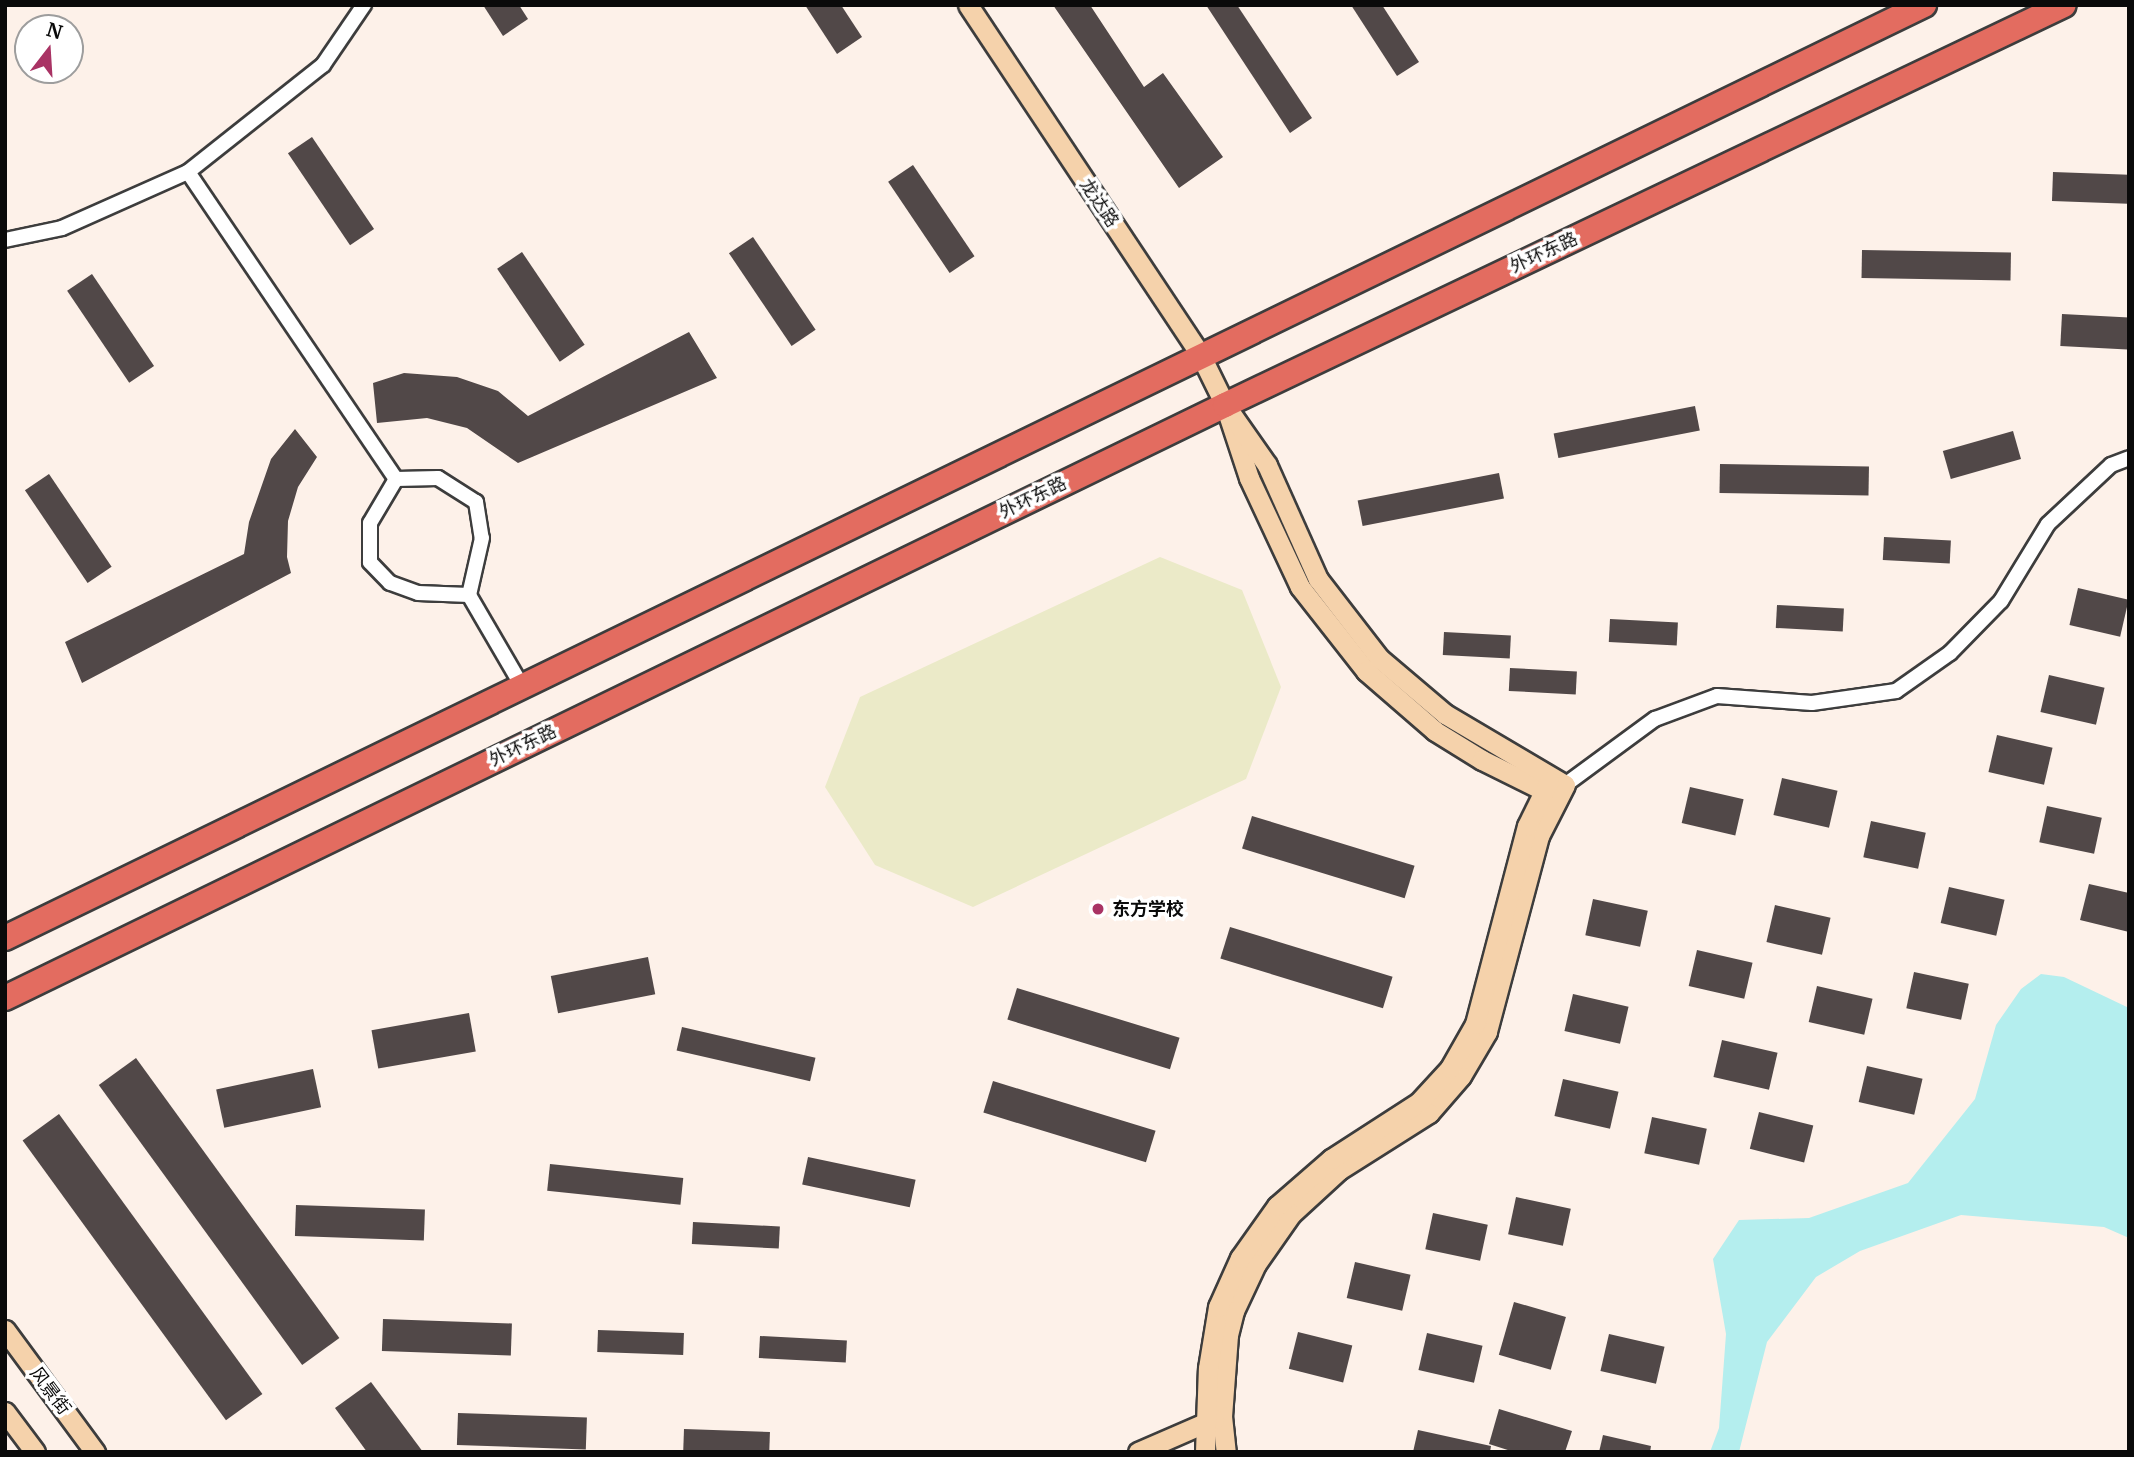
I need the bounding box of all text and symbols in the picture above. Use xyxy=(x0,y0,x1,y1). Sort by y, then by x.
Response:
north arrow xyxy=(14,14,84,84)
text: N xyxy=(44,17,65,44)
street label: 龙达路 xyxy=(1075,175,1123,231)
street label: 外环东路 xyxy=(1507,228,1581,278)
street label: 外环东路 xyxy=(996,473,1070,523)
street label: 外环东路 xyxy=(486,721,560,771)
place label: 东方学校 xyxy=(1112,898,1184,920)
marker: 东方学校 xyxy=(1090,901,1106,917)
street label: 风景街 xyxy=(25,1363,75,1419)

